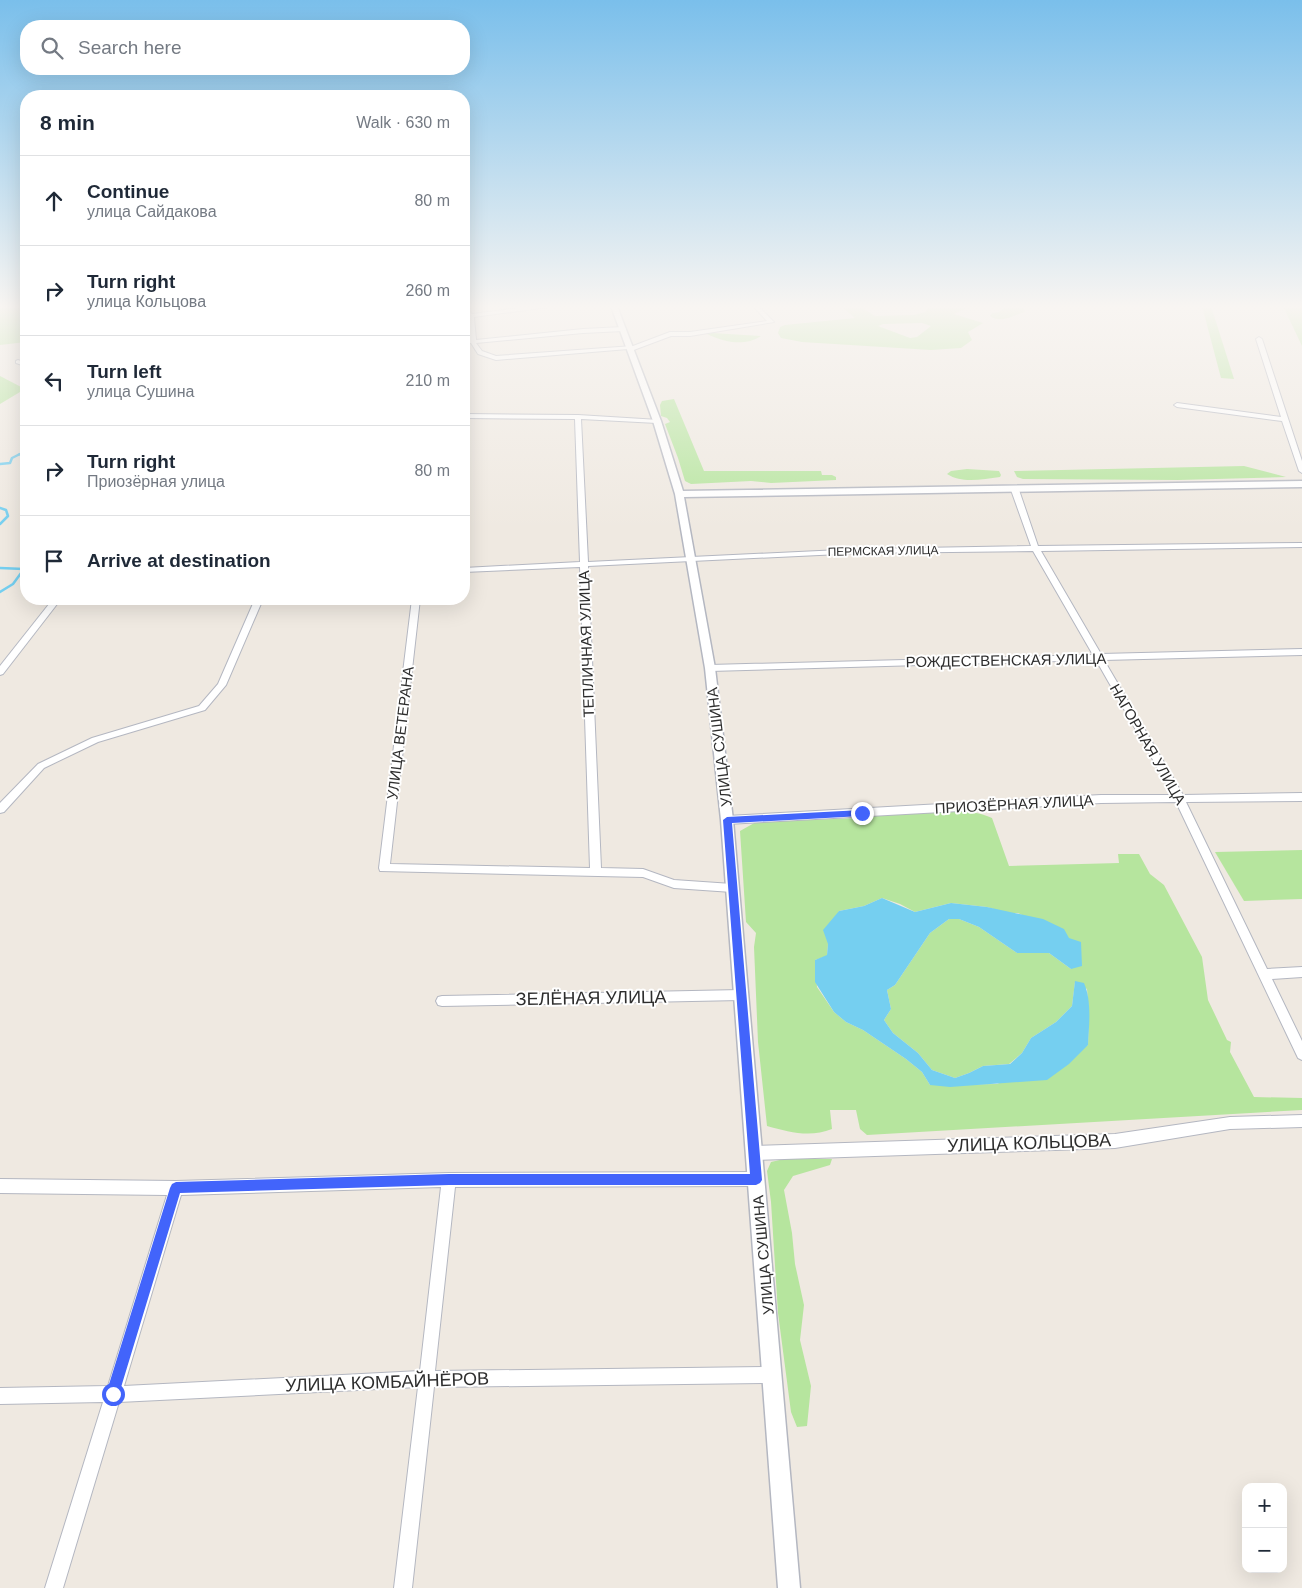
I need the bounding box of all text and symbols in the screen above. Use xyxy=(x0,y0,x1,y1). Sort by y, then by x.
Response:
search box xyxy=(20,20,470,75)
icon: search xyxy=(38,34,66,62)
text: Search here xyxy=(78,37,182,58)
text: 8 min xyxy=(40,111,95,134)
text: Walk · 630 m xyxy=(356,114,450,131)
text: Continue xyxy=(87,181,169,202)
icon: ahead xyxy=(40,187,68,215)
text: 80 m xyxy=(414,192,450,209)
text: улица Сайдакова xyxy=(87,203,217,220)
text: Turn right xyxy=(87,271,175,292)
icon: right xyxy=(40,277,68,305)
text: 260 m xyxy=(406,282,450,299)
text: улица Кольцова xyxy=(87,293,206,310)
text: Turn left xyxy=(87,361,162,382)
icon: left xyxy=(40,367,68,395)
text: 210 m xyxy=(406,372,450,389)
text: улица Сушина xyxy=(87,383,195,400)
text: Turn right xyxy=(87,451,175,472)
icon: right xyxy=(40,457,68,485)
text: 80 m xyxy=(414,462,450,479)
text: Приозёрная улица xyxy=(87,473,225,490)
street label: ПЕРМСКАЯ УЛИЦА xyxy=(828,543,938,559)
icon: arrive xyxy=(40,547,68,575)
text: Arrive at destination xyxy=(87,550,271,571)
street label: ТЕПЛИЧНАЯ УЛИЦА xyxy=(575,570,597,718)
street label: РОЖДЕСТВЕНСКАЯ УЛИЦА xyxy=(906,650,1106,670)
street label: УЛИЦА ВЕТЕРАНА xyxy=(383,665,417,801)
street label: НАГОРНАЯ УЛИЦА xyxy=(1107,681,1189,807)
street label: УЛИЦА СУШИНА xyxy=(703,686,735,808)
street label: ПРИОЗЁРНАЯ УЛИЦА xyxy=(934,791,1094,817)
route end xyxy=(851,802,874,825)
street label: ЗЕЛЁНАЯ УЛИЦА xyxy=(516,987,666,1009)
street label: УЛИЦА КОЛЬЦОВА xyxy=(947,1130,1111,1156)
street label: УЛИЦА СУШИНА xyxy=(749,1194,777,1316)
street label: УЛИЦА КОМБАЙНЁРОВ xyxy=(285,1367,489,1396)
route start xyxy=(102,1383,125,1406)
map controls xyxy=(1242,1483,1287,1573)
button: + xyxy=(1242,1483,1287,1528)
button: − xyxy=(1242,1528,1287,1573)

